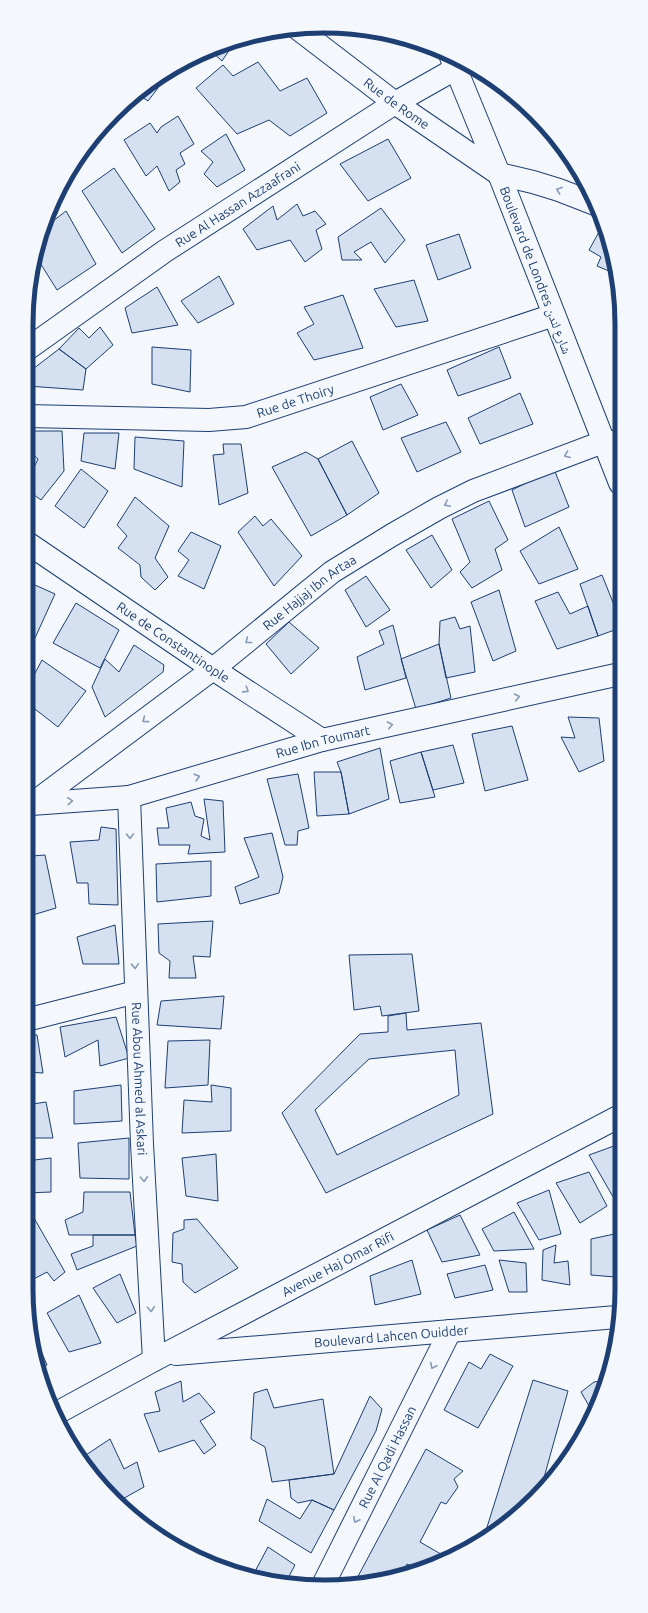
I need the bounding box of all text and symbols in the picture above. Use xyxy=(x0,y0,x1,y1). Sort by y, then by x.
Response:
street label: Rue de Rome xyxy=(361,75,432,132)
street label: Rue Al Hassan Azzaafrani xyxy=(172,159,303,250)
street label: Boulevard de Londres شارع لندن xyxy=(495,184,574,357)
one-way arrow xyxy=(555,186,562,195)
street label: Rue de Thoiry xyxy=(255,381,336,420)
one-way arrow xyxy=(563,451,570,459)
one-way arrow xyxy=(443,499,451,507)
street label: Rue Hajjaj Ibn Artaa xyxy=(260,552,358,633)
street label: Rue de Constantinople xyxy=(114,599,232,685)
one-way arrow xyxy=(245,636,252,643)
one-way arrow xyxy=(242,685,249,693)
one-way arrow xyxy=(514,694,521,702)
one-way arrow xyxy=(142,715,149,722)
one-way arrow xyxy=(387,722,394,730)
street label: Rue Ibn Toumart xyxy=(274,723,371,760)
one-way arrow xyxy=(194,773,201,782)
one-way arrow xyxy=(67,796,73,805)
one-way arrow xyxy=(126,833,134,839)
one-way arrow xyxy=(131,963,140,969)
street label: Rue Abou Ahmed al Askari xyxy=(130,1002,150,1156)
one-way arrow xyxy=(140,1176,148,1182)
street label: Avenue Haj Omar Rifi xyxy=(279,1229,396,1299)
one-way arrow xyxy=(147,1306,156,1312)
street label: Boulevard Lahcen Ouidder xyxy=(313,1322,469,1349)
one-way arrow xyxy=(430,1362,438,1369)
street label: Rue Al Qadi Hassan xyxy=(356,1404,418,1510)
one-way arrow xyxy=(353,1515,361,1523)

